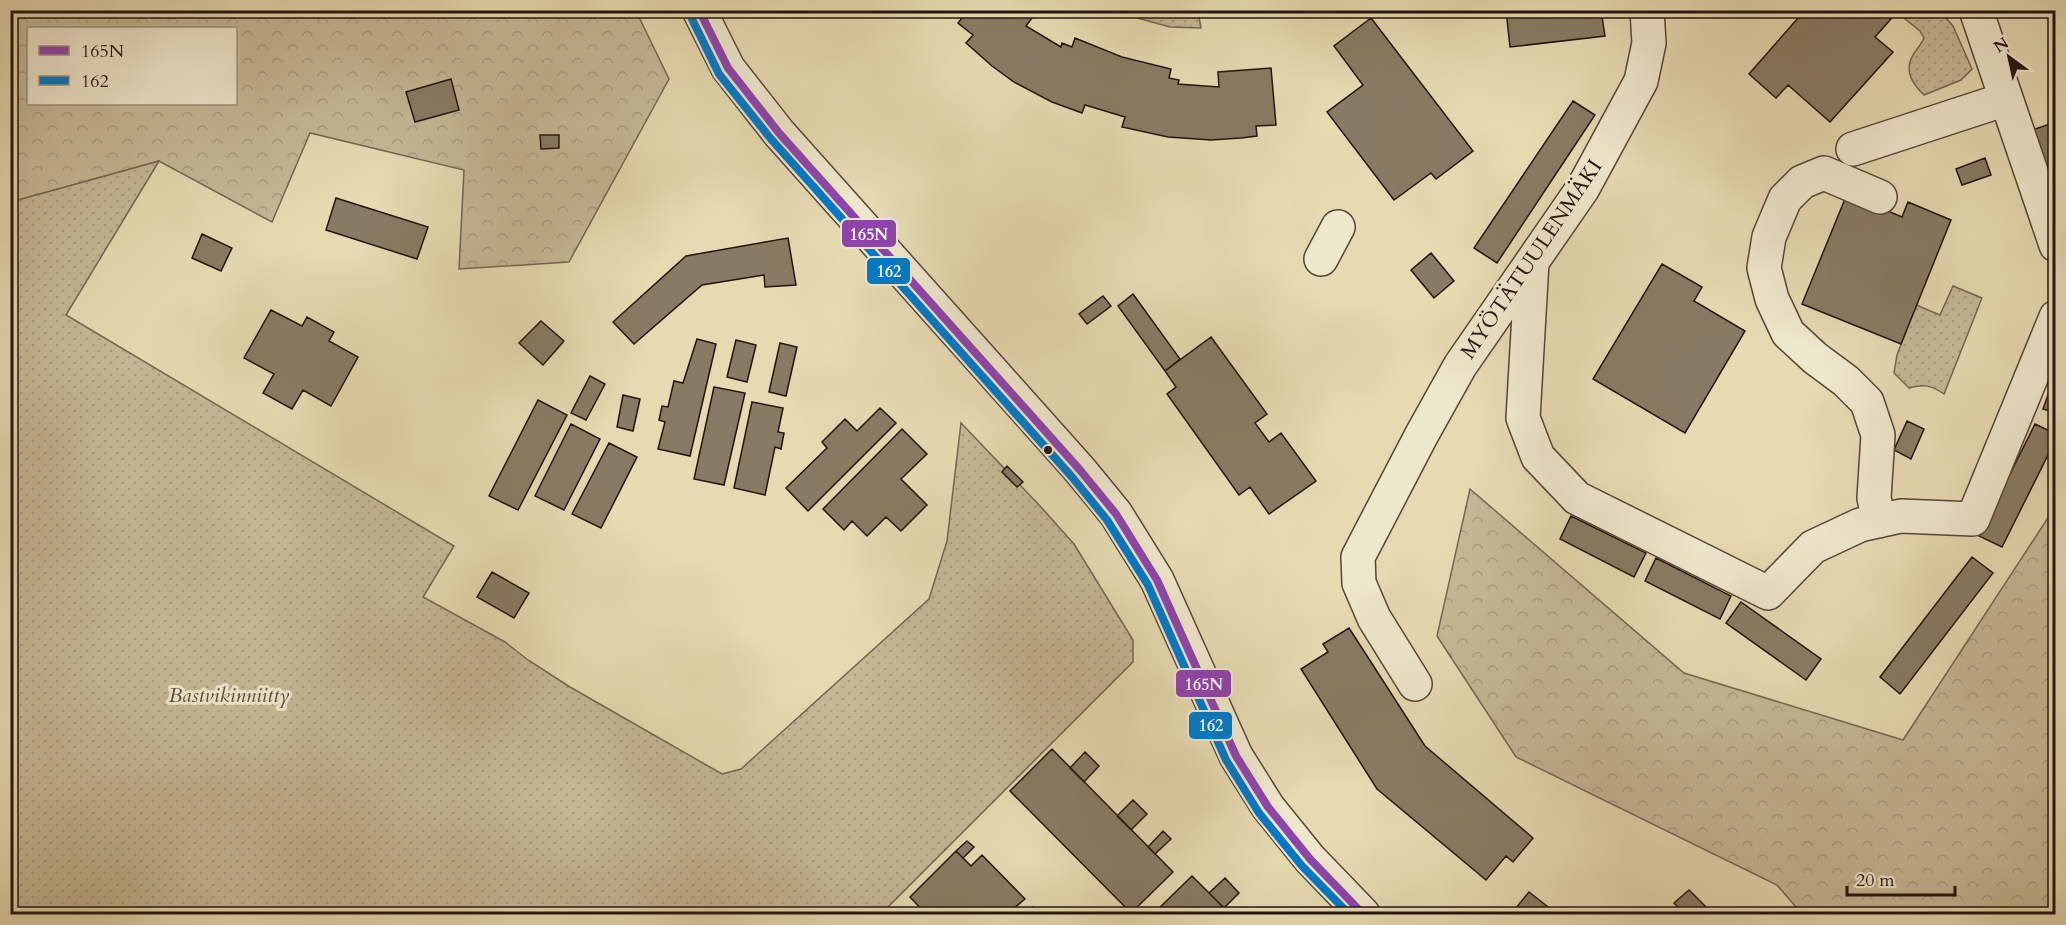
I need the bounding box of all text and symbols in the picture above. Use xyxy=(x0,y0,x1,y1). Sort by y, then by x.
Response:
legend xyxy=(27,27,237,105)
north arrow xyxy=(1979,27,2039,87)
text: N xyxy=(1990,32,2013,58)
text: 165N xyxy=(81,39,125,64)
text: 162 xyxy=(81,69,109,94)
street label: MYÖTÄTUULENMÄKI xyxy=(1454,154,1609,365)
line badge: 165N xyxy=(841,219,897,248)
text: 165N xyxy=(850,224,888,246)
line badge: 162 xyxy=(866,257,911,285)
text: 162 xyxy=(877,261,901,283)
unlabelled marker xyxy=(1042,444,1054,456)
line badge: 165N xyxy=(1175,669,1232,698)
text: 165N xyxy=(1185,674,1223,696)
park label: Bastvikinniitty xyxy=(169,681,289,710)
line badge: 162 xyxy=(1188,711,1233,740)
text: 162 xyxy=(1199,715,1223,737)
scale bar xyxy=(1847,859,1955,897)
text: 20 m xyxy=(1856,868,1895,893)

